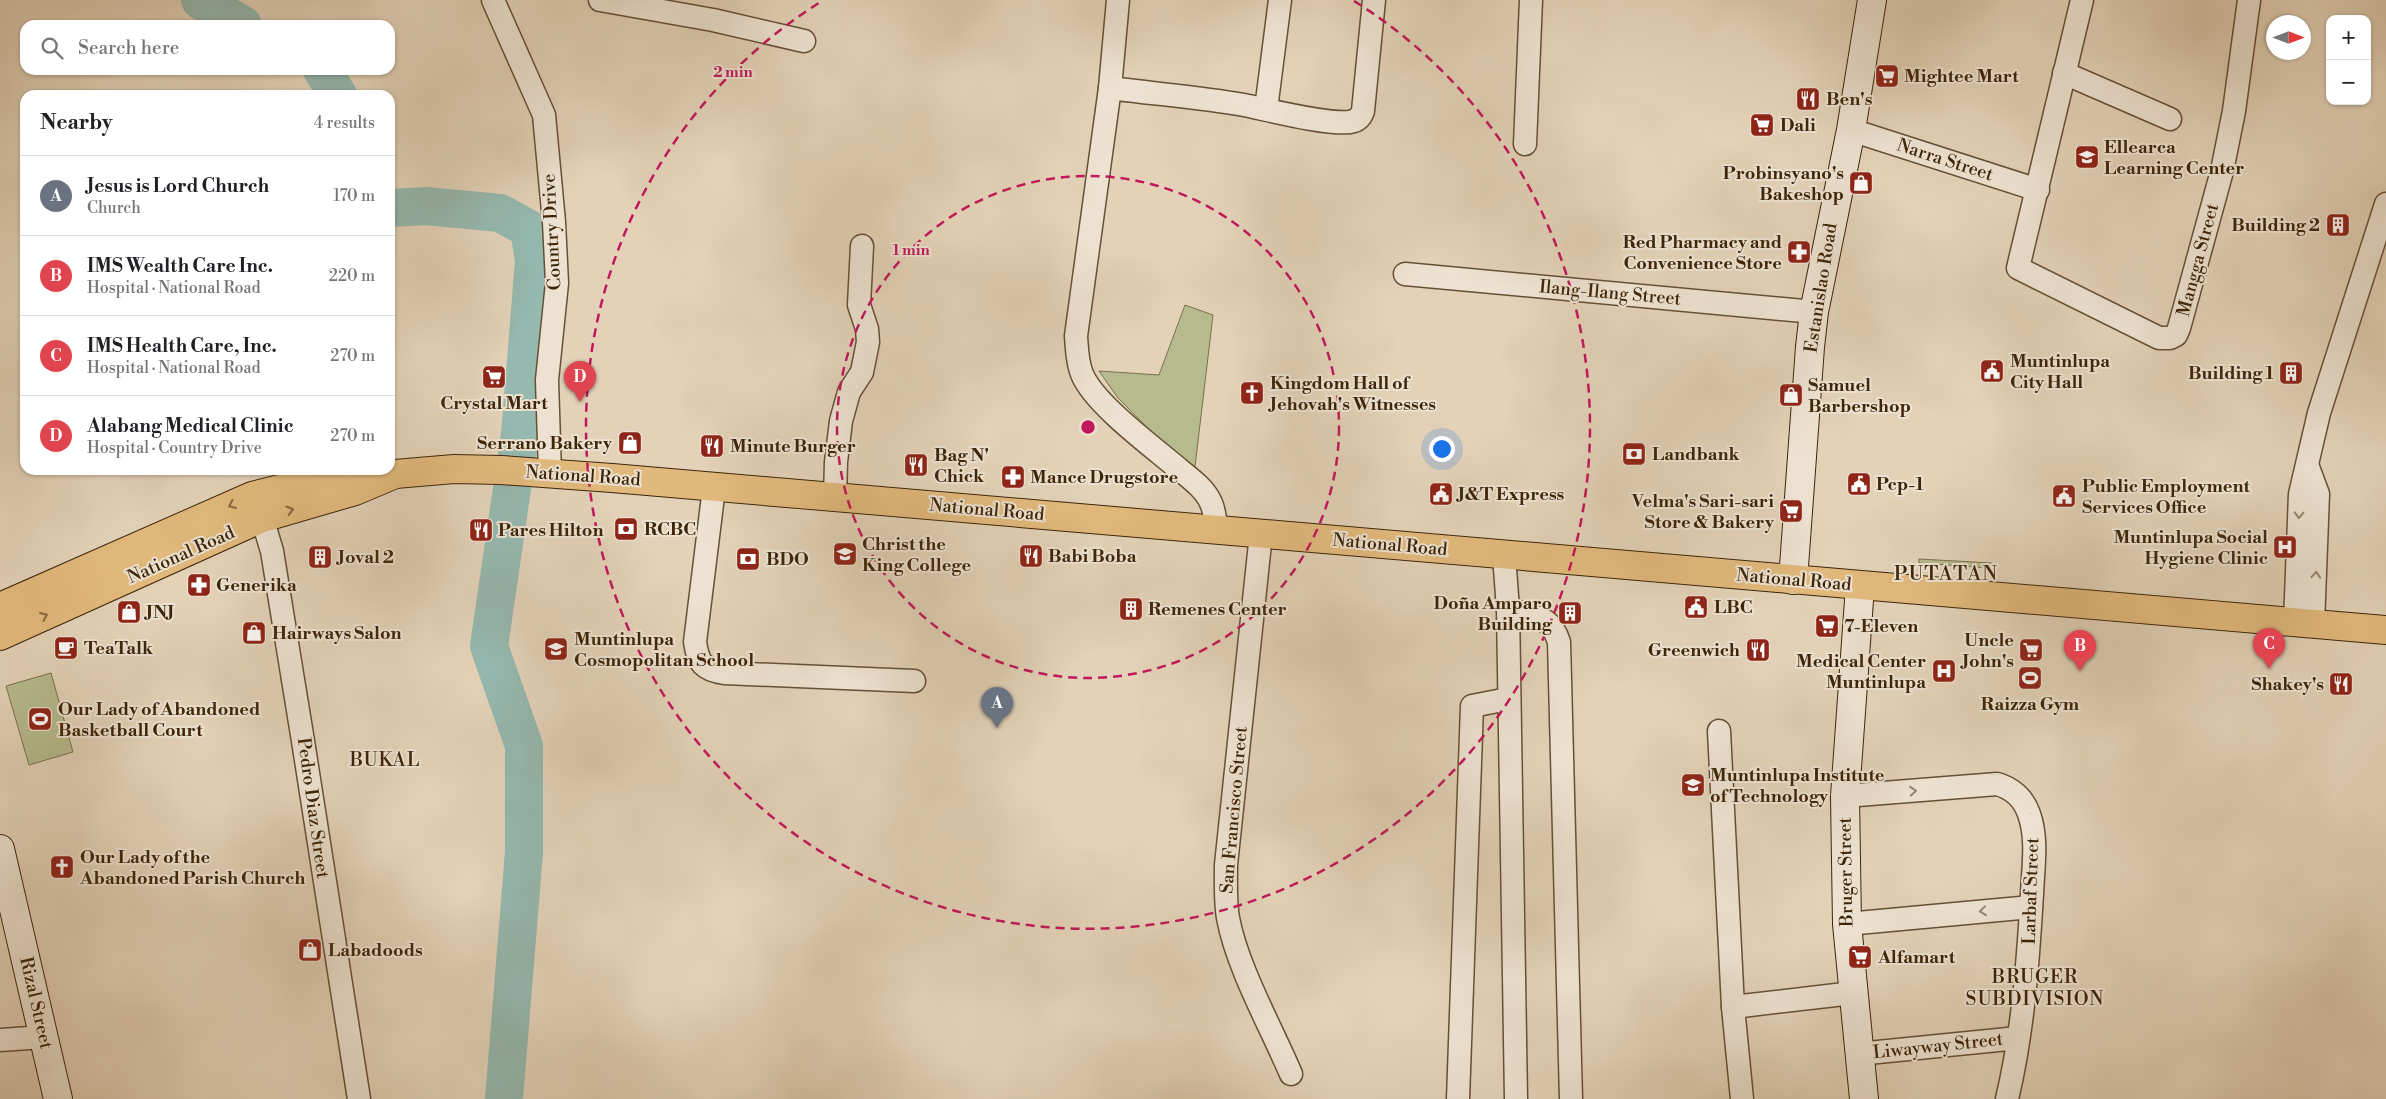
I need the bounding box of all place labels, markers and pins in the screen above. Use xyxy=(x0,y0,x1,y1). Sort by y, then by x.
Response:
supermarket icon: Mightee Mart xyxy=(1874,63,1900,89)
place label: Mightee Mart xyxy=(1904,65,2019,88)
restaurant icon: Ben's xyxy=(1795,86,1821,112)
place label: Ben's xyxy=(1826,88,1873,111)
supermarket icon: Dali xyxy=(1749,112,1775,138)
place label: Dali xyxy=(1780,114,1816,137)
place label: Ellearca Learning Center xyxy=(2104,136,2244,180)
school or university icon: Ellearca Learning Center xyxy=(2074,144,2100,170)
place label: Probinsyano's Bakeshop xyxy=(1723,162,1844,206)
shop icon: Probinsyano's Bakeshop xyxy=(1848,170,1874,196)
building icon: Building 2 xyxy=(2325,212,2351,238)
place label: Building 2 xyxy=(2231,214,2320,237)
place label: Red Pharmacy and Convenience Store xyxy=(1623,231,1782,275)
pharmacy icon: Red Pharmacy and Convenience Store xyxy=(1786,239,1812,265)
place label: Muntinlupa City Hall xyxy=(2010,350,2110,394)
public building icon: Muntinlupa City Hall xyxy=(1979,358,2005,384)
building icon: Building 1 xyxy=(2278,360,2304,386)
pin: D xyxy=(564,361,596,402)
place label: Building 1 xyxy=(2188,362,2274,385)
supermarket icon: Crystal Mart xyxy=(481,364,507,390)
place label: Kingdom Hall of Jehovah's Witnesses xyxy=(1267,372,1436,416)
place label: Samuel Barbershop xyxy=(1808,374,1911,418)
church icon: Kingdom Hall of Jehovah's Witnesses xyxy=(1239,380,1265,406)
shop icon: Samuel Barbershop xyxy=(1778,382,1804,408)
place label: Crystal Mart xyxy=(440,392,548,415)
centre of rings xyxy=(1079,418,1097,436)
shop icon: Serrano Bakery xyxy=(617,430,643,456)
place label: Serrano Bakery xyxy=(477,432,613,455)
restaurant icon: Minute Burger xyxy=(699,433,725,459)
place label: Minute Burger xyxy=(730,435,856,458)
bank icon: Landbank xyxy=(1621,441,1647,467)
place label: Landbank xyxy=(1652,443,1741,466)
place label: Bag N' Chick xyxy=(934,444,989,488)
restaurant icon: Bag N' Chick xyxy=(903,452,929,478)
pharmacy icon: Mance Drugstore xyxy=(1000,464,1026,490)
place label: Mance Drugstore xyxy=(1030,466,1179,489)
public building icon: Pcp-1 xyxy=(1846,471,1872,497)
place label: Pcp-1 xyxy=(1876,473,1924,496)
place label: Public Employment Services Office xyxy=(2082,475,2250,519)
public building icon: J&T Express xyxy=(1428,481,1454,507)
place label: J&T Express xyxy=(1455,483,1565,506)
public building icon: Public Employment Services Office xyxy=(2051,483,2077,509)
place label: Velma's Sari-sari Store & Bakery xyxy=(1631,490,1775,534)
supermarket icon: Velma's Sari-sari Store & Bakery xyxy=(1778,498,1804,524)
bank icon: RCBC xyxy=(613,516,639,542)
restaurant icon: Pares Hilton xyxy=(468,517,494,543)
place label: RCBC xyxy=(644,518,696,541)
place label: Pares Hilton xyxy=(498,519,603,542)
place label: Muntinlupa Social Hygiene Clinic xyxy=(2113,526,2268,570)
place label: Christ the King College xyxy=(862,533,972,577)
hospital icon: Muntinlupa Social Hygiene Clinic xyxy=(2272,534,2298,560)
school or university icon: Christ the King College xyxy=(832,541,858,567)
restaurant icon: Babi Boba xyxy=(1018,543,1044,569)
building icon: Joval 2 xyxy=(307,544,333,570)
place label: Babi Boba xyxy=(1048,545,1137,568)
place label: Joval 2 xyxy=(335,546,394,569)
bank icon: BDO xyxy=(735,546,761,572)
place label: BDO xyxy=(766,548,809,571)
pharmacy icon: Generika xyxy=(186,572,212,598)
place label: Generika xyxy=(216,574,297,597)
place label: Doña Amparo Building xyxy=(1434,592,1553,636)
public building icon: LBC xyxy=(1683,594,1709,620)
building icon: Remenes Center xyxy=(1118,596,1144,622)
place label: LBC xyxy=(1714,596,1753,619)
place label: Remenes Center xyxy=(1148,598,1287,621)
shop icon: JNJ xyxy=(116,599,142,625)
building icon: Doña Amparo Building xyxy=(1557,600,1583,626)
place label: JNJ xyxy=(143,601,174,624)
supermarket icon: 7-Eleven xyxy=(1814,613,1840,639)
place label: 7-Eleven xyxy=(1844,615,1918,638)
shop icon: Hairways Salon xyxy=(241,620,267,646)
place label: Hairways Salon xyxy=(272,622,402,645)
place label: Muntinlupa Cosmopolitan School xyxy=(574,628,754,672)
pin: C xyxy=(2253,628,2285,669)
place label: Uncle John's xyxy=(1959,629,2014,673)
pin: B xyxy=(2064,630,2096,671)
cafe icon: TeaTalk xyxy=(53,635,79,661)
school or university icon: Muntinlupa Cosmopolitan School xyxy=(543,636,569,662)
place label: TeaTalk xyxy=(84,637,154,660)
restaurant icon: Greenwich xyxy=(1745,637,1771,663)
supermarket icon: Uncle John's xyxy=(2018,637,2044,663)
place label: Greenwich xyxy=(1648,639,1740,662)
place label: Medical Center Muntinlupa xyxy=(1796,650,1926,694)
hospital icon: Medical Center Muntinlupa xyxy=(1931,658,1957,684)
sports icon: Raizza Gym xyxy=(2017,665,2043,691)
restaurant icon: Shakey's xyxy=(2328,671,2354,697)
place label: Shakey's xyxy=(2251,673,2324,696)
pin: A xyxy=(981,687,1013,728)
place label: Raizza Gym xyxy=(1981,693,2080,716)
place label: Our Lady of Abandoned Basketball Court xyxy=(58,698,260,742)
sports icon: Our Lady of Abandoned Basketball Court xyxy=(27,706,53,732)
place label: Muntinlupa Institute of Technology xyxy=(1710,764,1885,808)
school or university icon: Muntinlupa Institute of Technology xyxy=(1680,772,1706,798)
place label: Our Lady of the Abandoned Parish Church xyxy=(79,846,305,890)
church icon: Our Lady of the Abandoned Parish Church xyxy=(49,854,75,880)
shop icon: Labadoods xyxy=(297,937,323,963)
place label: Labadoods xyxy=(328,939,423,962)
supermarket icon: Alfamart xyxy=(1847,944,1873,970)
place label: Alfamart xyxy=(1877,946,1956,969)

